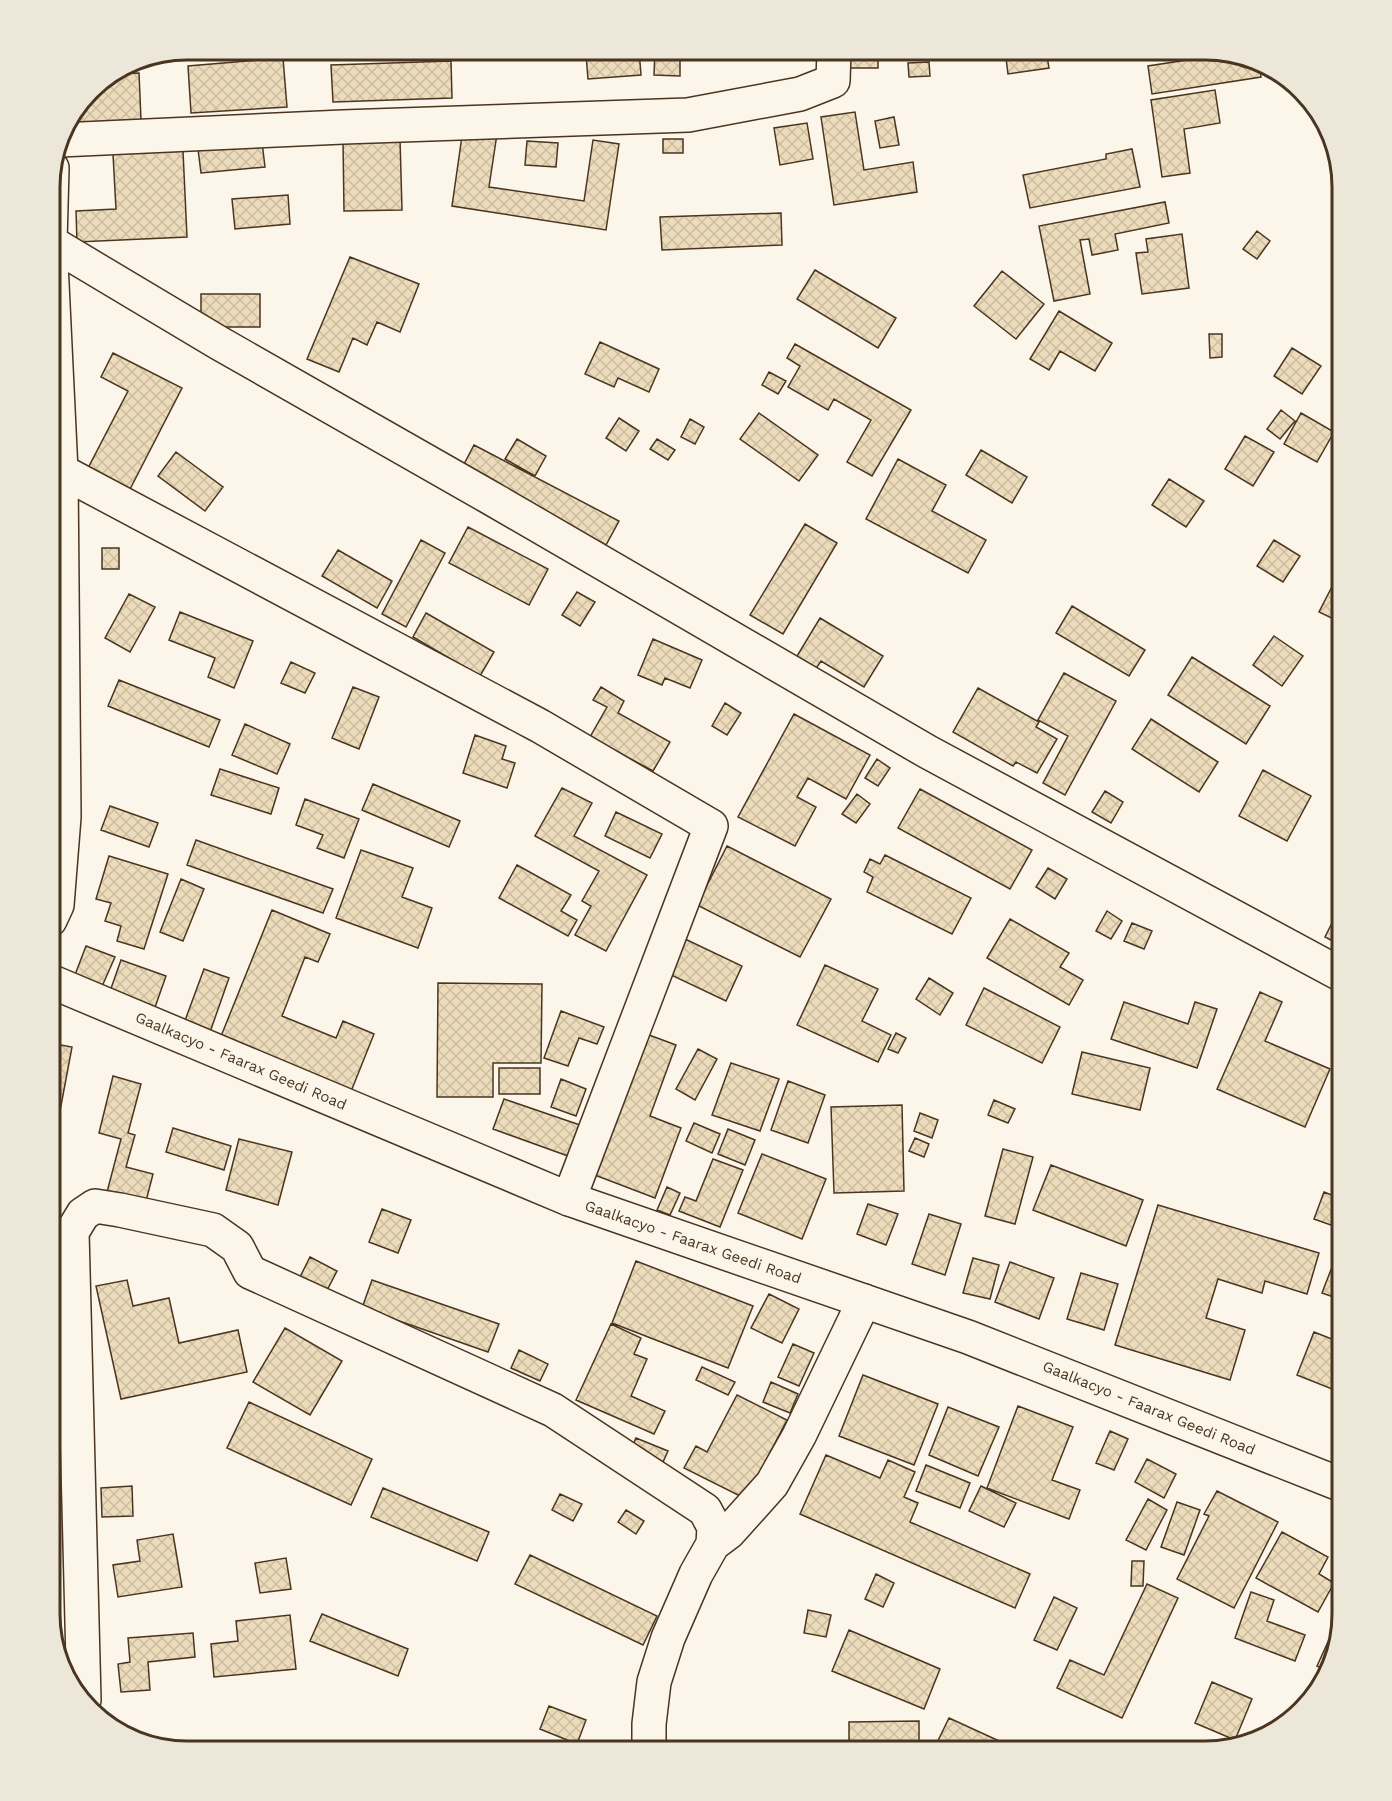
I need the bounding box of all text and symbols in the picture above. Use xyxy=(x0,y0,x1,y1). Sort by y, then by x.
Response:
street label: Gaalkacyo - Faarax Geedi Road xyxy=(133,1008,349,1114)
street label: Gaalkacyo - Faarax Geedi Road xyxy=(582,1196,804,1288)
street label: Gaalkacyo - Faarax Geedi Road xyxy=(1040,1357,1258,1459)

